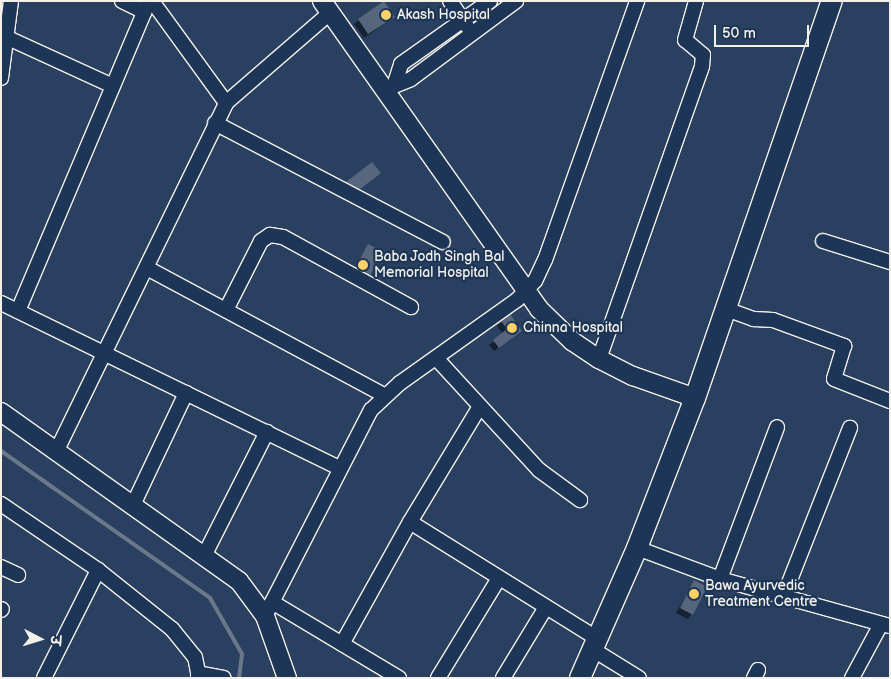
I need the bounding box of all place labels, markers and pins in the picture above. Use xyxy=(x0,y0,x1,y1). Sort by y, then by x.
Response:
place label: Akash Hospital xyxy=(397,7,490,23)
marker: Akash Hospital xyxy=(379,8,393,22)
place label: Baba Jodh Singh Bal Memorial Hospital xyxy=(374,249,506,282)
marker: Baba Jodh Singh Bal Memorial Hospital xyxy=(356,258,370,272)
place label: Chinna Hospital xyxy=(523,320,623,336)
marker: Chinna Hospital xyxy=(505,321,519,335)
place label: Bawa Ayurvedic Treatment Centre xyxy=(705,578,817,610)
marker: Bawa Ayurvedic Treatment Centre xyxy=(687,587,701,601)

